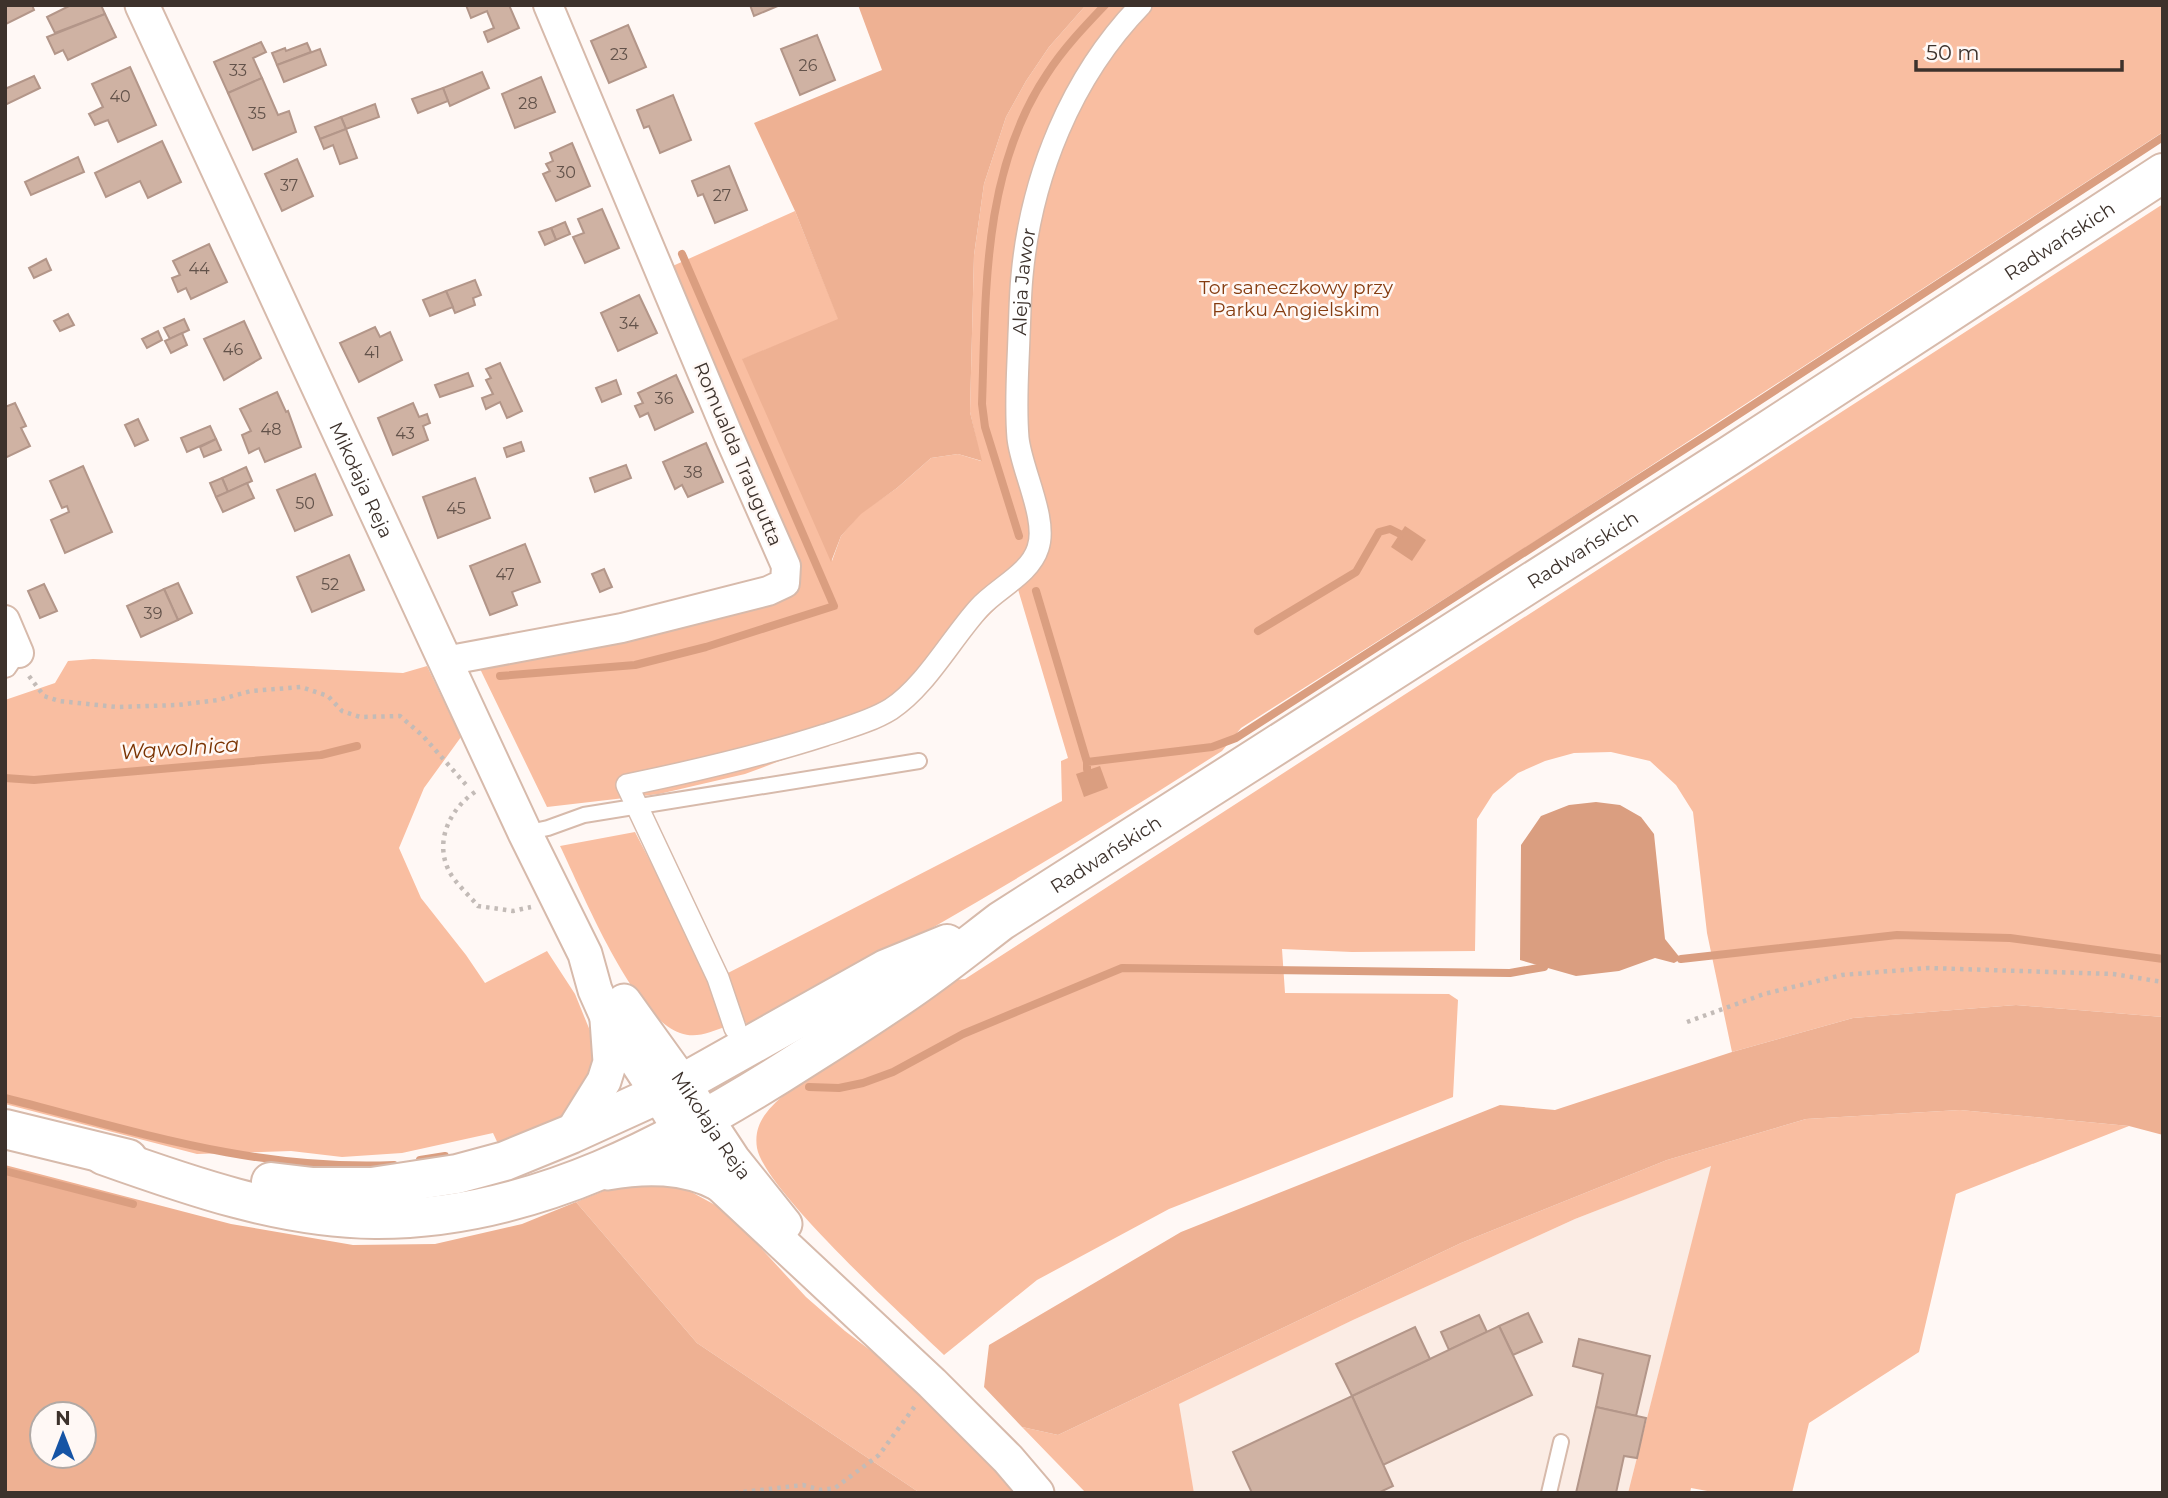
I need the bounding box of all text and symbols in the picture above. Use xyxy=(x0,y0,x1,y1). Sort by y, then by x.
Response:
scale bar xyxy=(1916,28,2122,72)
text: 50 m xyxy=(1926,40,1980,65)
house number: 23 xyxy=(610,45,628,64)
house number: 26 xyxy=(799,56,818,75)
house number: 33 xyxy=(229,61,247,80)
house number: 40 xyxy=(109,87,131,106)
house number: 28 xyxy=(518,94,538,113)
house number: 35 xyxy=(248,104,266,123)
house number: 30 xyxy=(556,163,576,182)
house number: 37 xyxy=(280,176,298,195)
house number: 27 xyxy=(713,186,731,205)
street label: Radwańskich xyxy=(2000,196,2119,285)
street label: Aleja Jawor xyxy=(1008,226,1040,336)
house number: 44 xyxy=(188,259,210,278)
park label: Tor saneczkowy przy Parku Angielskim xyxy=(1199,276,1394,321)
house number: 34 xyxy=(619,314,639,333)
house number: 46 xyxy=(223,340,243,359)
house number: 41 xyxy=(364,343,380,362)
street label: Romualda Traugutta xyxy=(689,359,787,549)
house number: 36 xyxy=(655,389,674,408)
street label: Mikołaja Reja xyxy=(325,418,398,542)
house number: 48 xyxy=(261,420,281,439)
house number: 43 xyxy=(395,424,415,443)
house number: 38 xyxy=(683,463,703,482)
house number: 50 xyxy=(295,494,315,513)
house number: 45 xyxy=(446,499,466,518)
street label: Radwańskich xyxy=(1523,506,1642,593)
house number: 47 xyxy=(495,565,515,584)
house number: 52 xyxy=(321,575,339,594)
house number: 39 xyxy=(144,604,162,623)
water label: Wąwolnica xyxy=(120,731,240,765)
street label: Radwańskich xyxy=(1046,810,1165,898)
street label: Mikołaja Reja xyxy=(667,1067,756,1184)
north arrow xyxy=(28,1400,98,1470)
text: N xyxy=(55,1407,71,1430)

